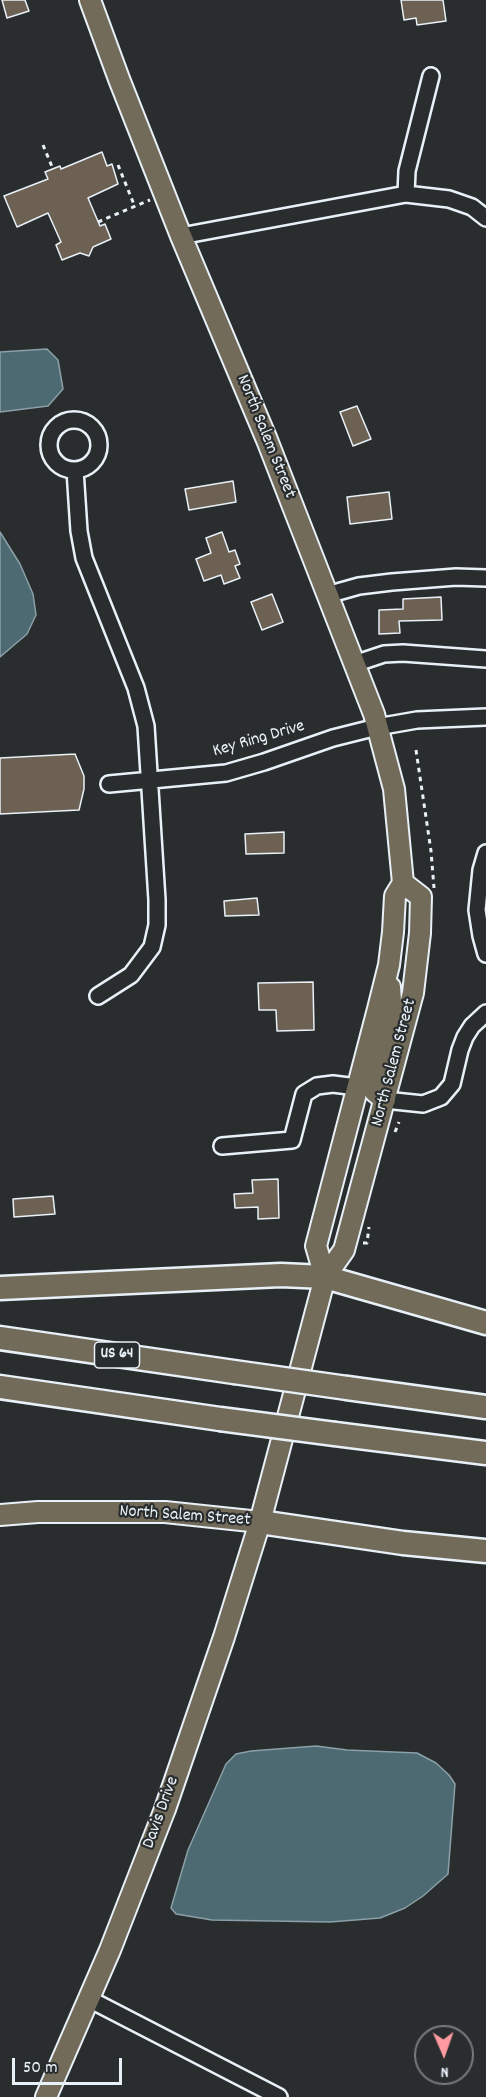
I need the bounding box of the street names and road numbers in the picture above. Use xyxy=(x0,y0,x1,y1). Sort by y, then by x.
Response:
street label: North Salem Street xyxy=(230,372,300,502)
street label: Key Ring Drive xyxy=(210,717,308,763)
street label: North Salem Street xyxy=(368,997,422,1129)
road number: US 64 xyxy=(94,1342,140,1368)
street label: North Salem Street xyxy=(119,1502,251,1532)
street label: Davis Drive xyxy=(139,1774,185,1852)

